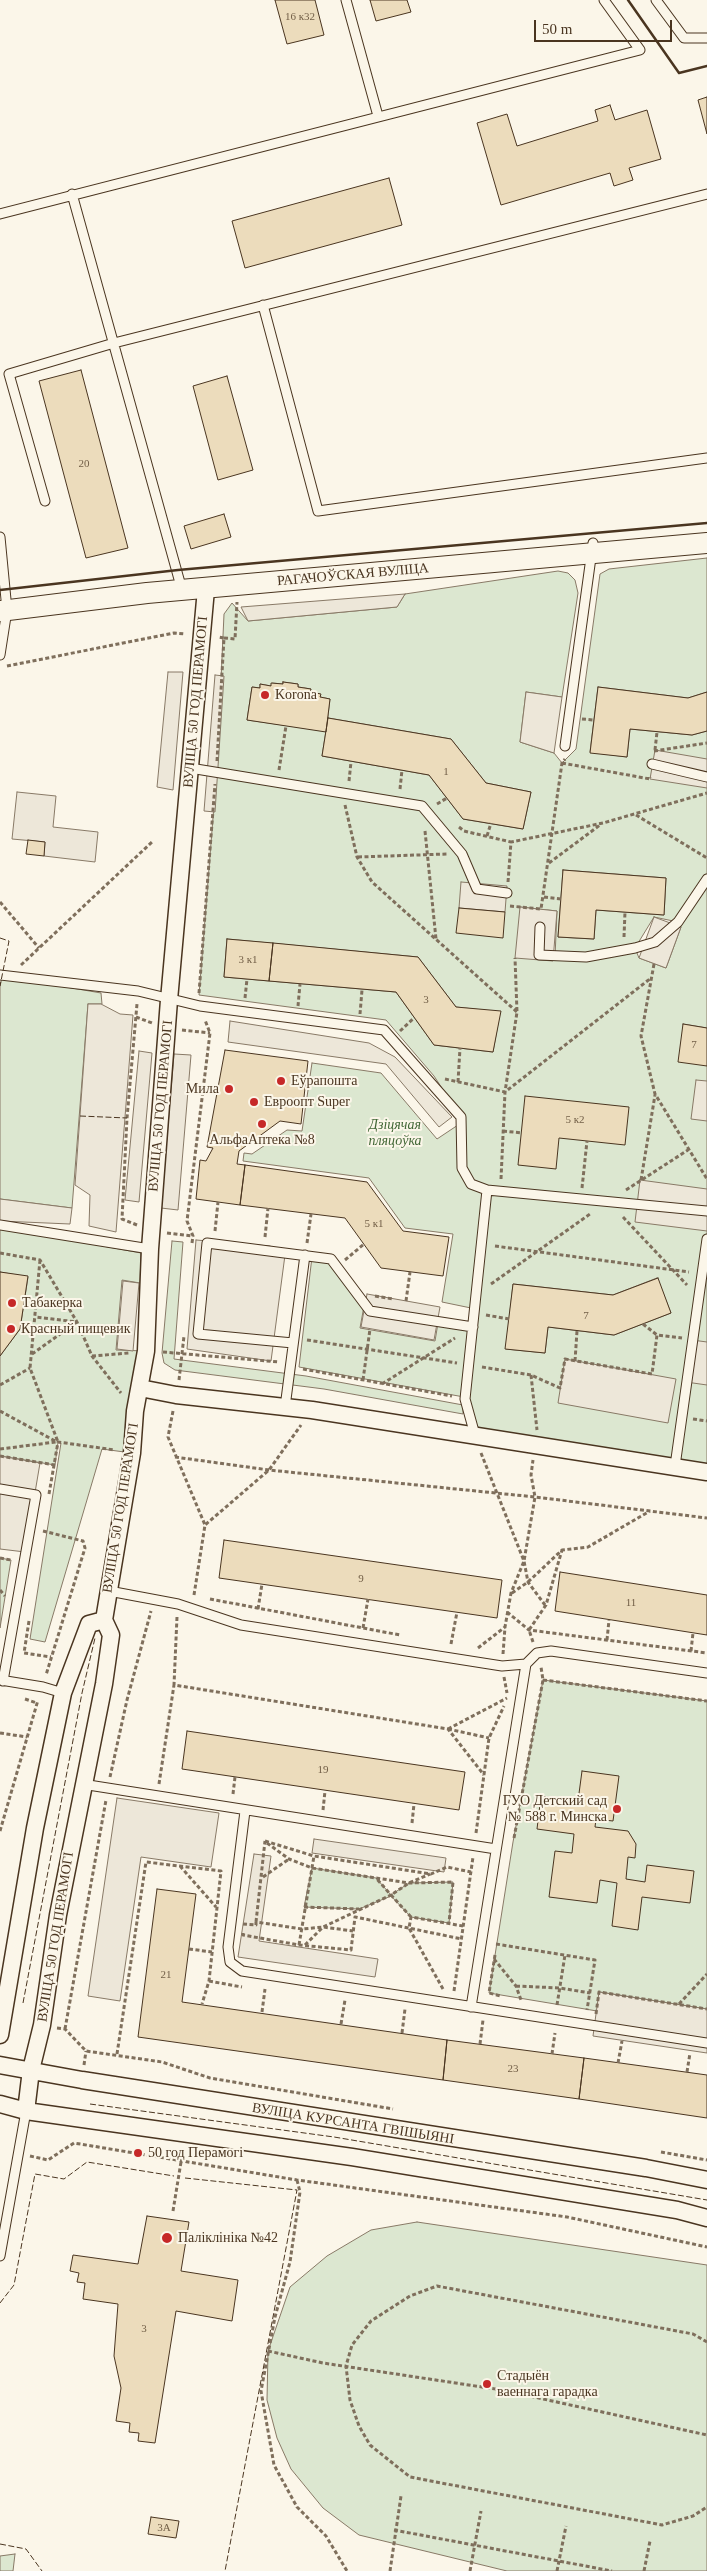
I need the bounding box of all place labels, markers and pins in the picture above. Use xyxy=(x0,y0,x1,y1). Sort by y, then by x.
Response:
place label: Korona xyxy=(275,687,317,703)
marker: Korona xyxy=(259,689,271,701)
place label: Еўрапошта xyxy=(291,1073,357,1089)
marker: Еўрапошта xyxy=(275,1075,287,1087)
place label: Мила xyxy=(186,1081,219,1097)
marker: Мила xyxy=(223,1083,235,1095)
place label: Евроопт Super xyxy=(264,1094,350,1110)
marker: Евроопт Super xyxy=(248,1096,260,1108)
marker: АльфаАптека №8 xyxy=(256,1118,268,1130)
place label: АльфаАптека №8 xyxy=(209,1132,315,1148)
place label: Табакерка xyxy=(22,1295,82,1311)
marker: Табакерка xyxy=(6,1297,18,1309)
place label: Красный пищевик xyxy=(21,1321,131,1337)
marker: Красный пищевик xyxy=(5,1323,17,1335)
place label: ГУО Детский сад № 588 г. Минска xyxy=(503,1793,607,1825)
marker: ГУО Детский сад № 588 г. Минска xyxy=(611,1803,623,1815)
place label: 50 год Перамогі xyxy=(148,2145,243,2161)
marker: 50 год Перамогі xyxy=(132,2147,144,2159)
place label: Паліклініка №42 xyxy=(178,2230,278,2246)
marker: Паліклініка №42 xyxy=(160,2231,174,2245)
place label: Стадыён ваеннага гарадка xyxy=(497,2368,598,2400)
marker: Стадыён ваеннага гарадка xyxy=(481,2378,493,2390)

